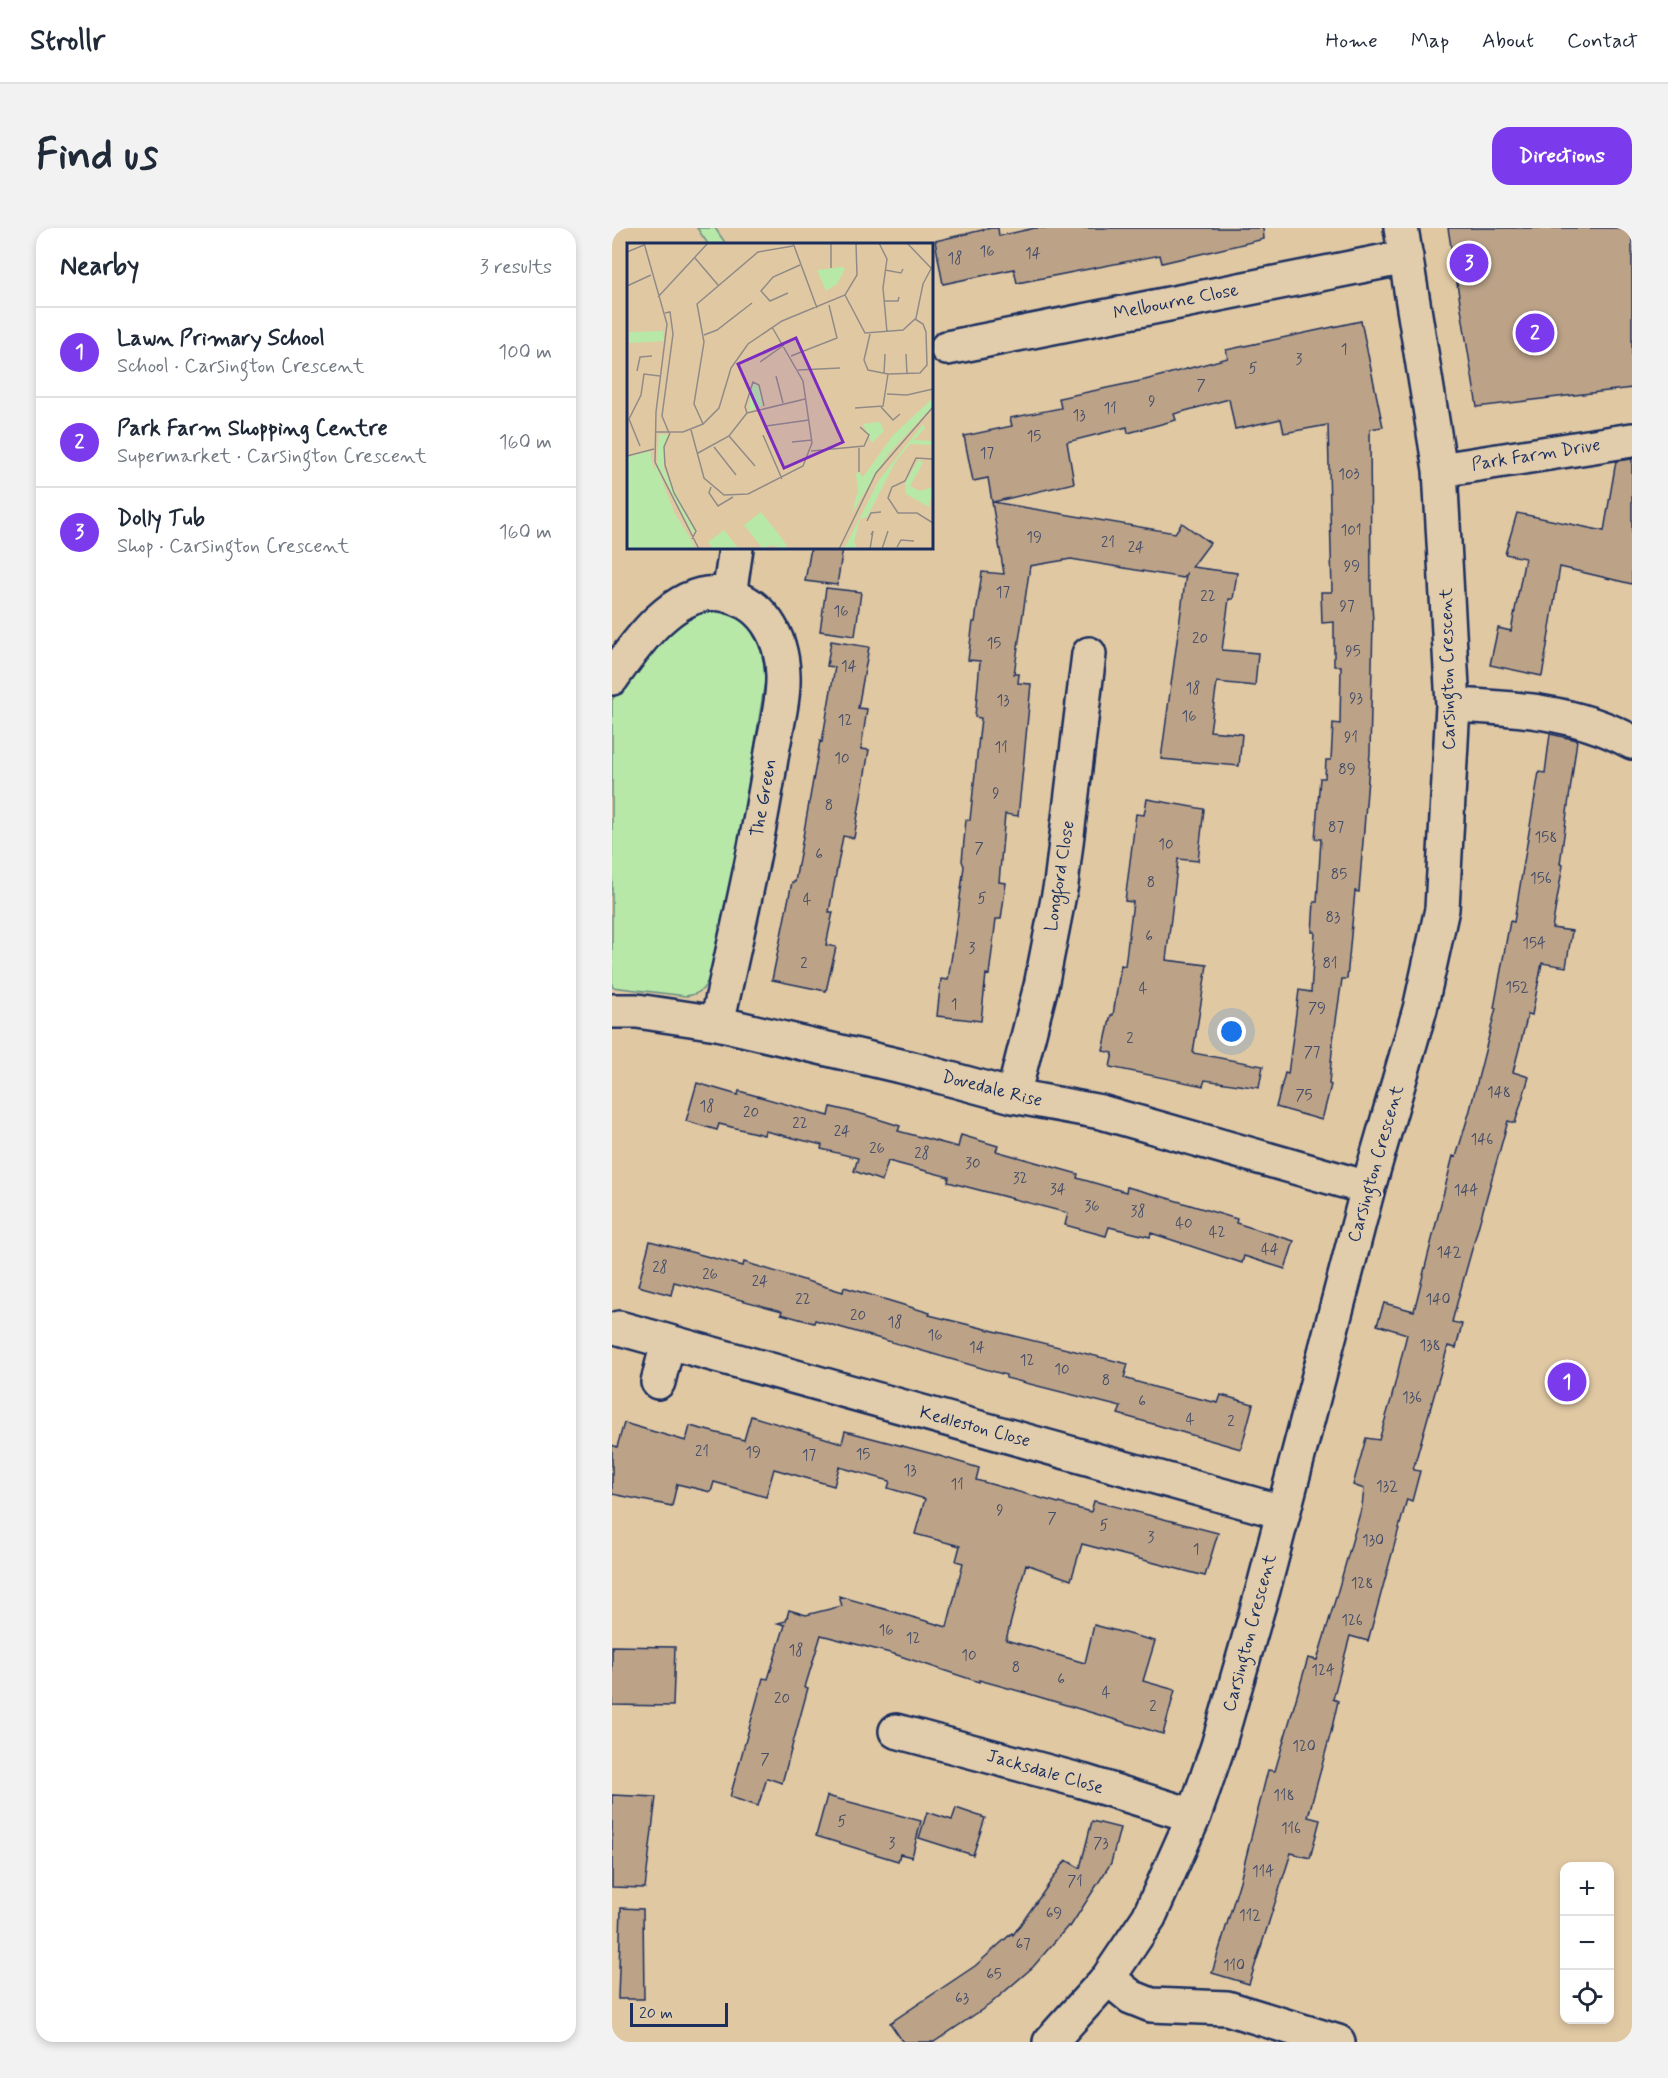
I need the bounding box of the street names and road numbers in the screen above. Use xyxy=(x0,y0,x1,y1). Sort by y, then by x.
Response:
street label: Melbourne Close xyxy=(1111,278,1241,326)
street label: Park Farm Drive xyxy=(1470,433,1602,477)
street label: Carsington Crescent xyxy=(1435,587,1463,750)
street label: The Green xyxy=(745,757,783,839)
street label: Longford Close xyxy=(1039,819,1083,934)
street label: Dovedale Rise xyxy=(939,1065,1045,1113)
street label: Carsington Crescent xyxy=(1342,1082,1412,1246)
street label: Kedleston Close xyxy=(917,1401,1033,1453)
street label: Carsington Crescent xyxy=(1217,1551,1285,1715)
street label: Jacksdale Close xyxy=(984,1744,1106,1800)

